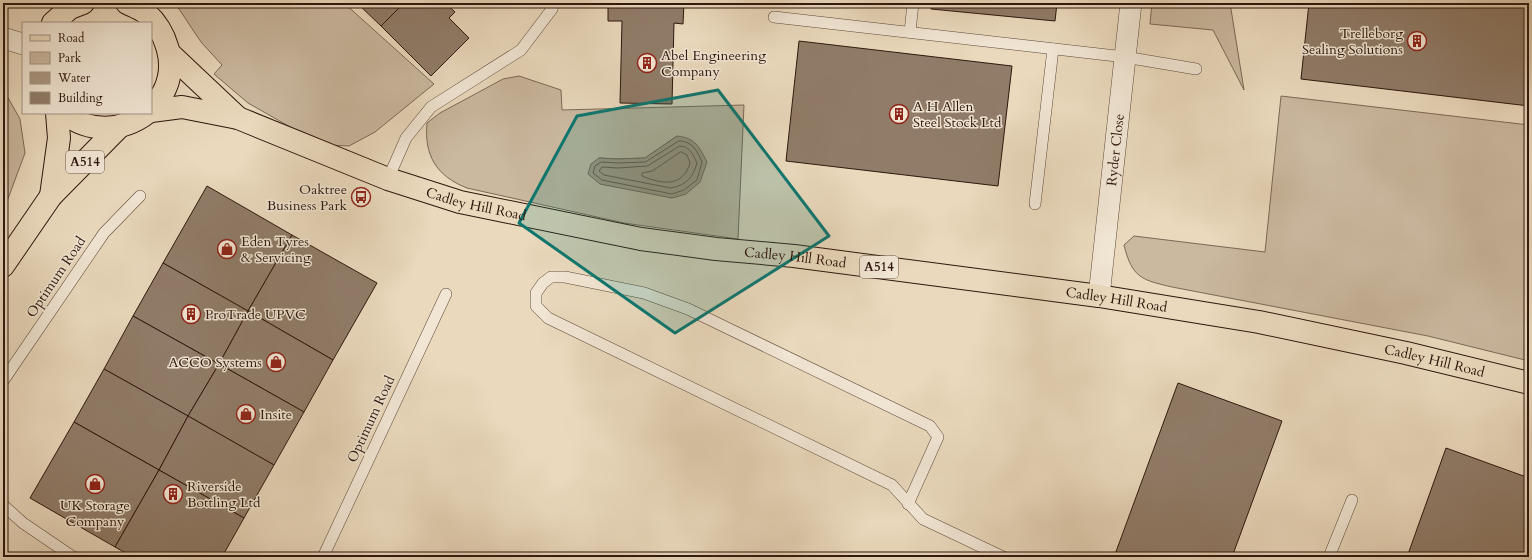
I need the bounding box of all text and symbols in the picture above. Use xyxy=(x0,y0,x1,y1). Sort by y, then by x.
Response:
legend xyxy=(22,22,152,114)
place label: Trelleborg Sealing Solutions xyxy=(1302,24,1403,59)
text: Road xyxy=(58,30,85,46)
building icon: Trelleborg Sealing Solutions xyxy=(1406,30,1428,52)
place label: Abel Engineering Company xyxy=(661,46,766,81)
text: Park xyxy=(58,50,82,66)
building icon: Abel Engineering Company xyxy=(636,52,658,74)
text: Water xyxy=(57,70,91,86)
text: Building xyxy=(58,90,103,106)
place label: A H Allen Steel Stock Ltd xyxy=(913,97,1002,132)
building icon: A H Allen Steel Stock Ltd xyxy=(888,103,910,125)
street label: Ryder Close xyxy=(1102,113,1128,187)
road number: A514 xyxy=(66,151,104,173)
place label: Oaktree Business Park xyxy=(267,180,348,215)
street label: Cadley Hill Road xyxy=(424,182,529,225)
bus stop icon: Oaktree Business Park xyxy=(350,186,372,208)
street label: Optimum Road xyxy=(22,232,90,321)
place label: Eden Tyres & Servicing xyxy=(241,232,311,267)
shop icon: Eden Tyres & Servicing xyxy=(216,238,238,260)
street label: Cadley Hill Road xyxy=(743,242,848,272)
road number: A514 xyxy=(860,256,898,278)
street label: Cadley Hill Road xyxy=(1065,282,1169,317)
building icon: ProTrade UPVC xyxy=(180,303,202,325)
place label: ProTrade UPVC xyxy=(205,305,306,324)
street label: Cadley Hill Road xyxy=(1383,339,1487,382)
shop icon: ACCO Systems xyxy=(265,351,287,373)
place label: ACCO Systems xyxy=(168,353,262,372)
street label: Optimum Road xyxy=(343,372,400,466)
shop icon: Insite xyxy=(235,403,257,425)
place label: Insite xyxy=(260,405,292,424)
shop icon: UK Storage Company xyxy=(84,473,106,495)
place label: Riverside Bottling Ltd xyxy=(187,477,261,512)
building icon: Riverside Bottling Ltd xyxy=(162,483,184,505)
place label: UK Storage Company xyxy=(60,496,130,531)

